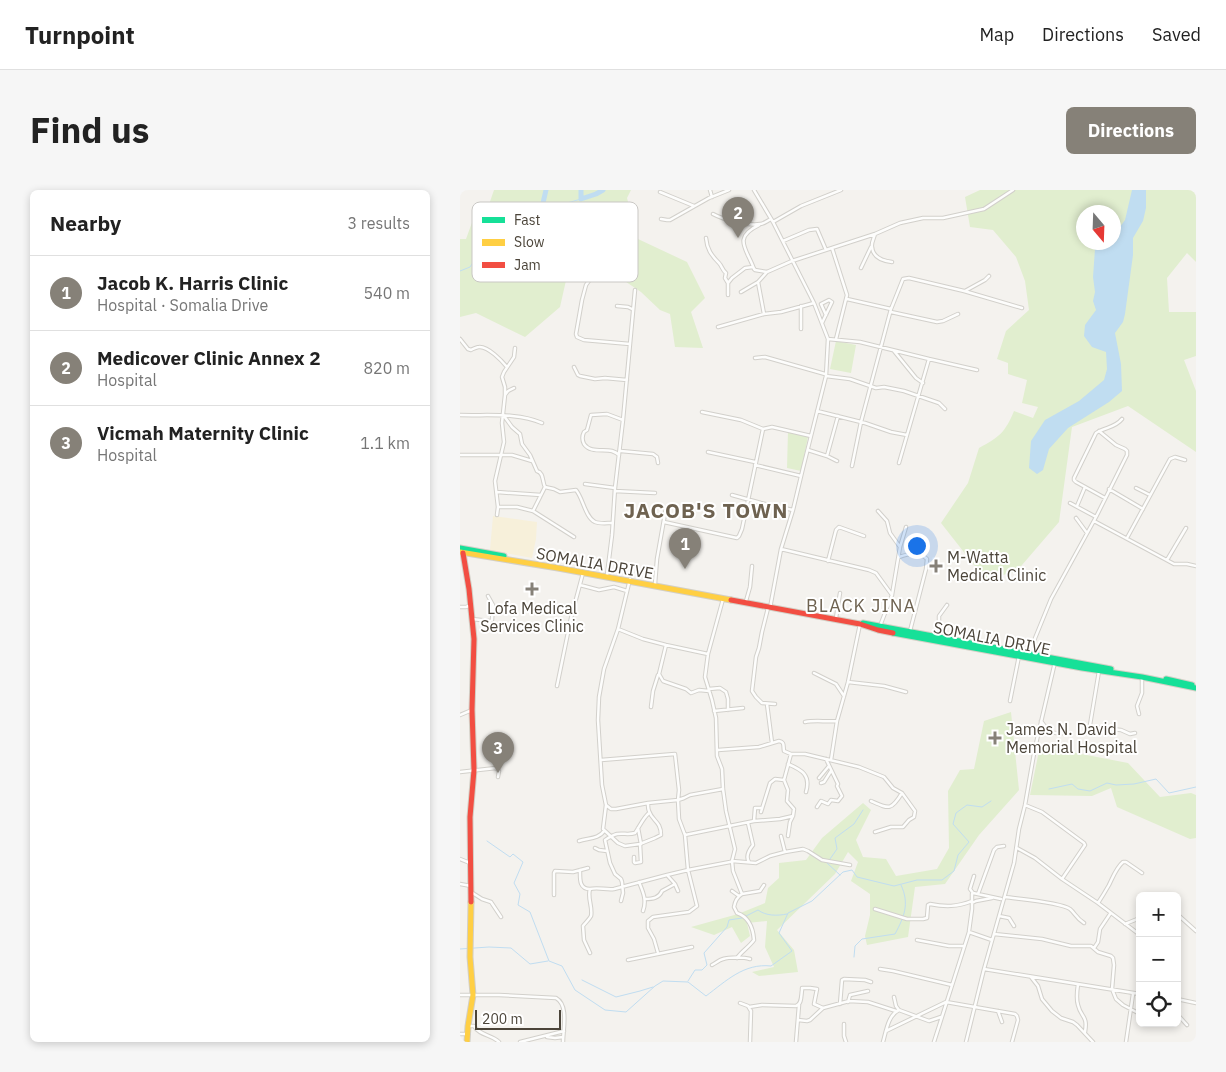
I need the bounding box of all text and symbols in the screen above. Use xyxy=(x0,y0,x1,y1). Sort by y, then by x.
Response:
text: Turnpoint xyxy=(25,19,135,51)
text: Map xyxy=(979,23,1014,46)
text: Directions xyxy=(1042,23,1124,46)
text: Saved xyxy=(1152,23,1201,46)
text: Find us xyxy=(30,107,149,153)
button: Directions xyxy=(1066,107,1196,154)
pin: 2 xyxy=(722,197,754,238)
legend xyxy=(472,202,638,282)
north arrow xyxy=(1076,205,1121,250)
text: Nearby xyxy=(50,209,121,237)
text: Fast xyxy=(514,211,540,229)
text: 3 results xyxy=(347,213,410,233)
text: Slow xyxy=(514,233,545,251)
text: Jam xyxy=(514,256,541,274)
text: Jacob K. Harris Clinic xyxy=(97,271,288,295)
text: 1 xyxy=(61,283,71,303)
text: 540 m xyxy=(363,283,410,303)
text: Hospital · Somalia Drive xyxy=(97,295,268,315)
text: Medicover Clinic Annex 2 xyxy=(97,346,321,370)
text: 2 xyxy=(61,358,71,378)
text: 820 m xyxy=(363,358,410,378)
text: Hospital xyxy=(97,370,157,390)
text: Vicmah Maternity Clinic xyxy=(97,421,309,445)
text: 3 xyxy=(61,433,71,453)
text: 1.1 km xyxy=(360,433,410,453)
text: Hospital xyxy=(97,445,157,465)
district label: JACOB'S TOWN xyxy=(623,496,789,524)
pin: 1 xyxy=(669,528,701,569)
your location xyxy=(904,533,930,559)
street label: SOMALIA DRIVE xyxy=(535,543,655,583)
place label: M-Watta Medical Clinic xyxy=(947,547,1046,585)
marker: M-Watta Medical Clinic xyxy=(929,559,943,573)
marker: Lofa Medical Services Clinic xyxy=(525,582,539,596)
district label: BLACK JINA xyxy=(806,594,916,617)
place label: Lofa Medical Services Clinic xyxy=(480,598,584,636)
street label: SOMALIA DRIVE xyxy=(932,617,1052,659)
place label: James N. David Memorial Hospital xyxy=(1006,719,1137,757)
marker: James N. David Memorial Hospital xyxy=(988,731,1002,745)
pin: 3 xyxy=(482,732,514,773)
map controls xyxy=(1136,892,1181,1027)
button: + xyxy=(1136,892,1181,937)
button: − xyxy=(1136,937,1181,982)
button: locate xyxy=(1136,982,1181,1027)
scale bar xyxy=(475,1007,561,1030)
text: 200 m xyxy=(482,1010,523,1028)

